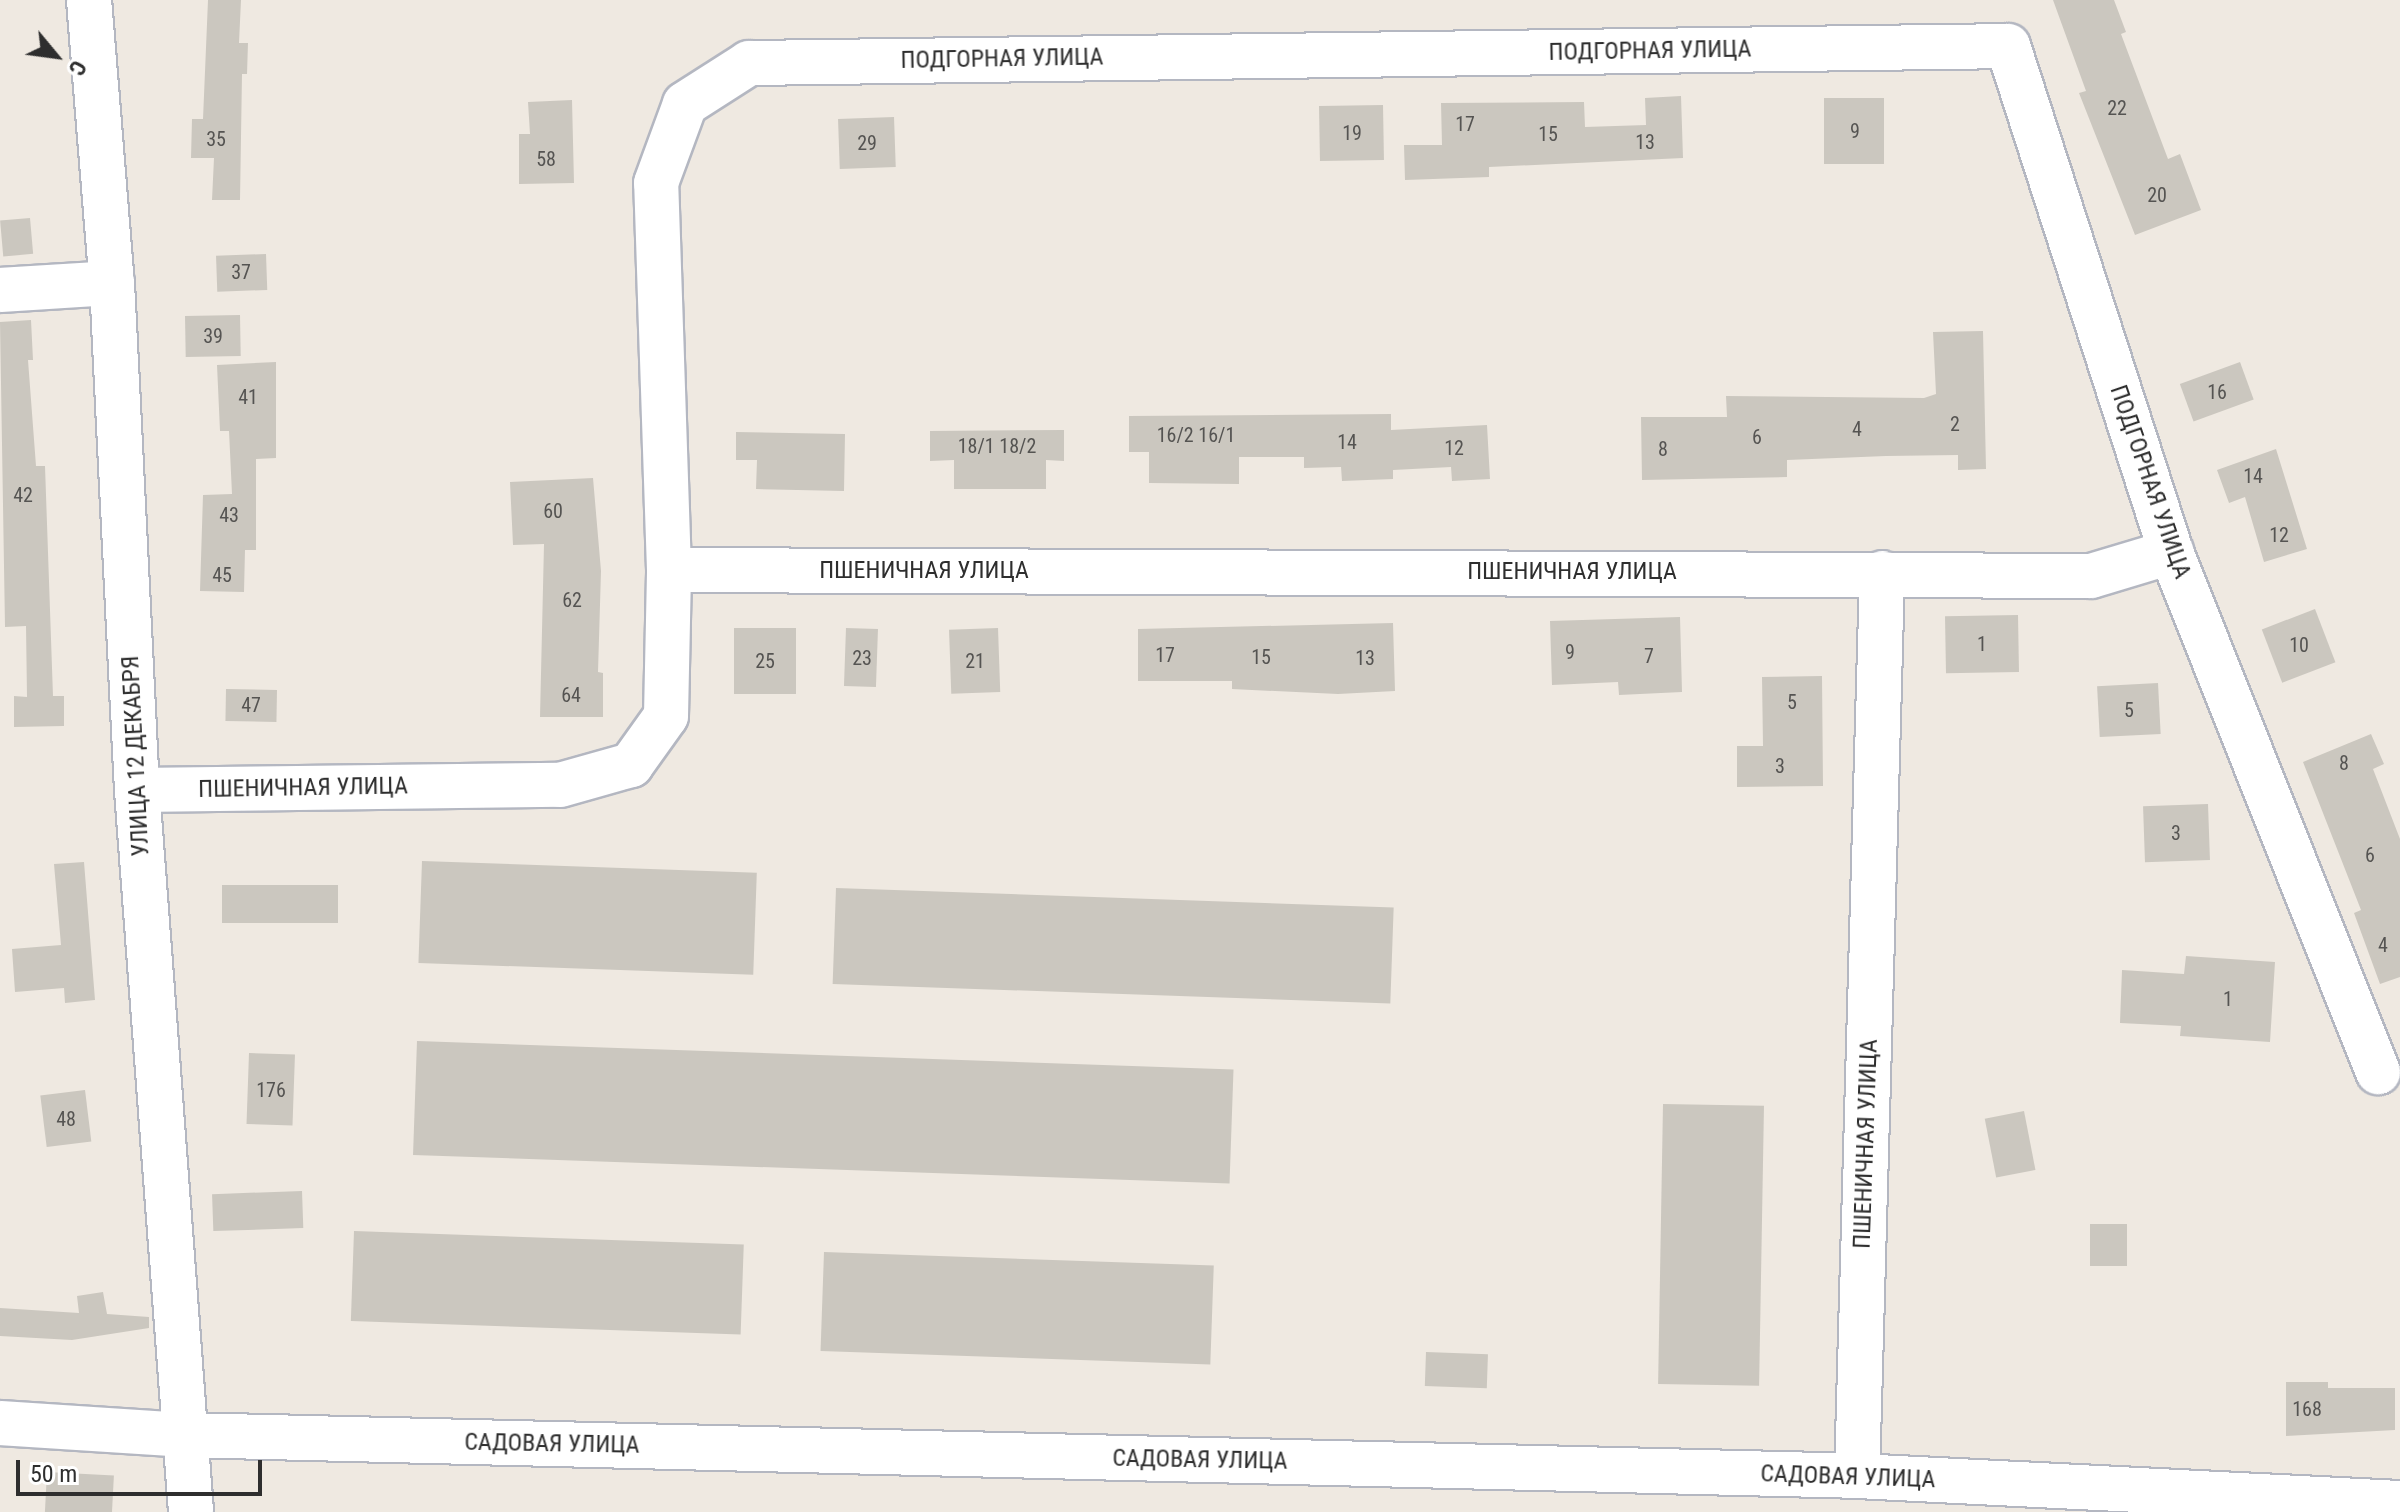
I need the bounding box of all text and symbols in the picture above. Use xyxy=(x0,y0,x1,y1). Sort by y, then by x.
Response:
north arrow xyxy=(16,16,96,96)
street label: ПОДГОРНАЯ УЛИЦА xyxy=(1548,35,1752,67)
street label: ПОДГОРНАЯ УЛИЦА xyxy=(900,43,1104,75)
text: С xyxy=(63,56,91,79)
house number: 22 xyxy=(2107,96,2127,120)
house number: 17 xyxy=(1455,112,1475,136)
house number: 9 xyxy=(1850,119,1860,143)
house number: 19 xyxy=(1342,121,1362,145)
house number: 15 xyxy=(1538,122,1558,146)
house number: 35 xyxy=(206,127,226,151)
house number: 13 xyxy=(1635,130,1655,154)
house number: 29 xyxy=(857,131,877,155)
house number: 58 xyxy=(536,147,556,171)
house number: 20 xyxy=(2147,183,2167,207)
house number: 37 xyxy=(231,260,251,284)
house number: 39 xyxy=(203,324,223,348)
house number: 16 xyxy=(2207,380,2227,404)
street label: ПОДГОРНАЯ УЛИЦА xyxy=(2103,381,2197,583)
house number: 41 xyxy=(238,385,258,409)
house number: 2 xyxy=(1950,412,1960,436)
house number: 4 xyxy=(1852,417,1862,441)
house number: 16/2 16/1 xyxy=(1157,423,1235,447)
house number: 6 xyxy=(1752,425,1762,449)
house number: 14 xyxy=(1337,430,1357,454)
house number: 18/1 18/2 xyxy=(958,434,1036,458)
house number: 12 xyxy=(1444,436,1464,460)
house number: 8 xyxy=(1658,437,1668,461)
house number: 14 xyxy=(2243,464,2263,488)
house number: 42 xyxy=(13,483,33,507)
house number: 60 xyxy=(543,499,563,523)
house number: 43 xyxy=(219,503,239,527)
house number: 12 xyxy=(2269,523,2289,547)
street label: ПШЕНИЧНАЯ УЛИЦА xyxy=(819,557,1029,585)
street label: ПШЕНИЧНАЯ УЛИЦА xyxy=(1467,558,1677,586)
house number: 45 xyxy=(212,563,232,587)
house number: 62 xyxy=(562,588,582,612)
house number: 1 xyxy=(1977,632,1987,656)
house number: 10 xyxy=(2289,633,2309,657)
house number: 9 xyxy=(1565,640,1575,664)
house number: 17 xyxy=(1155,643,1175,667)
house number: 7 xyxy=(1644,644,1654,668)
house number: 15 xyxy=(1251,645,1271,669)
house number: 23 xyxy=(852,646,872,670)
house number: 13 xyxy=(1355,646,1375,670)
house number: 25 xyxy=(755,649,775,673)
house number: 21 xyxy=(965,649,985,673)
street label: УЛИЦА 12 ДЕКАБРЯ xyxy=(116,655,156,857)
house number: 64 xyxy=(561,683,581,707)
house number: 5 xyxy=(1787,690,1797,714)
house number: 47 xyxy=(241,693,261,717)
house number: 5 xyxy=(2124,698,2134,722)
house number: 8 xyxy=(2339,751,2349,775)
house number: 3 xyxy=(1775,754,1785,778)
street label: ПШЕНИЧНАЯ УЛИЦА xyxy=(198,772,408,804)
house number: 3 xyxy=(2171,821,2181,845)
house number: 6 xyxy=(2365,843,2375,867)
house number: 4 xyxy=(2378,933,2388,957)
house number: 1 xyxy=(2223,987,2233,1011)
street label: ПШЕНИЧНАЯ УЛИЦА xyxy=(1848,1039,1884,1249)
house number: 176 xyxy=(256,1078,286,1102)
house number: 48 xyxy=(56,1107,76,1131)
house number: 168 xyxy=(2292,1397,2322,1421)
street label: САДОВАЯ УЛИЦА xyxy=(464,1428,640,1460)
scale bar xyxy=(20,1444,266,1494)
street label: САДОВАЯ УЛИЦА xyxy=(1112,1444,1288,1476)
text: 50 m xyxy=(30,1460,77,1488)
street label: САДОВАЯ УЛИЦА xyxy=(1760,1460,1936,1494)

